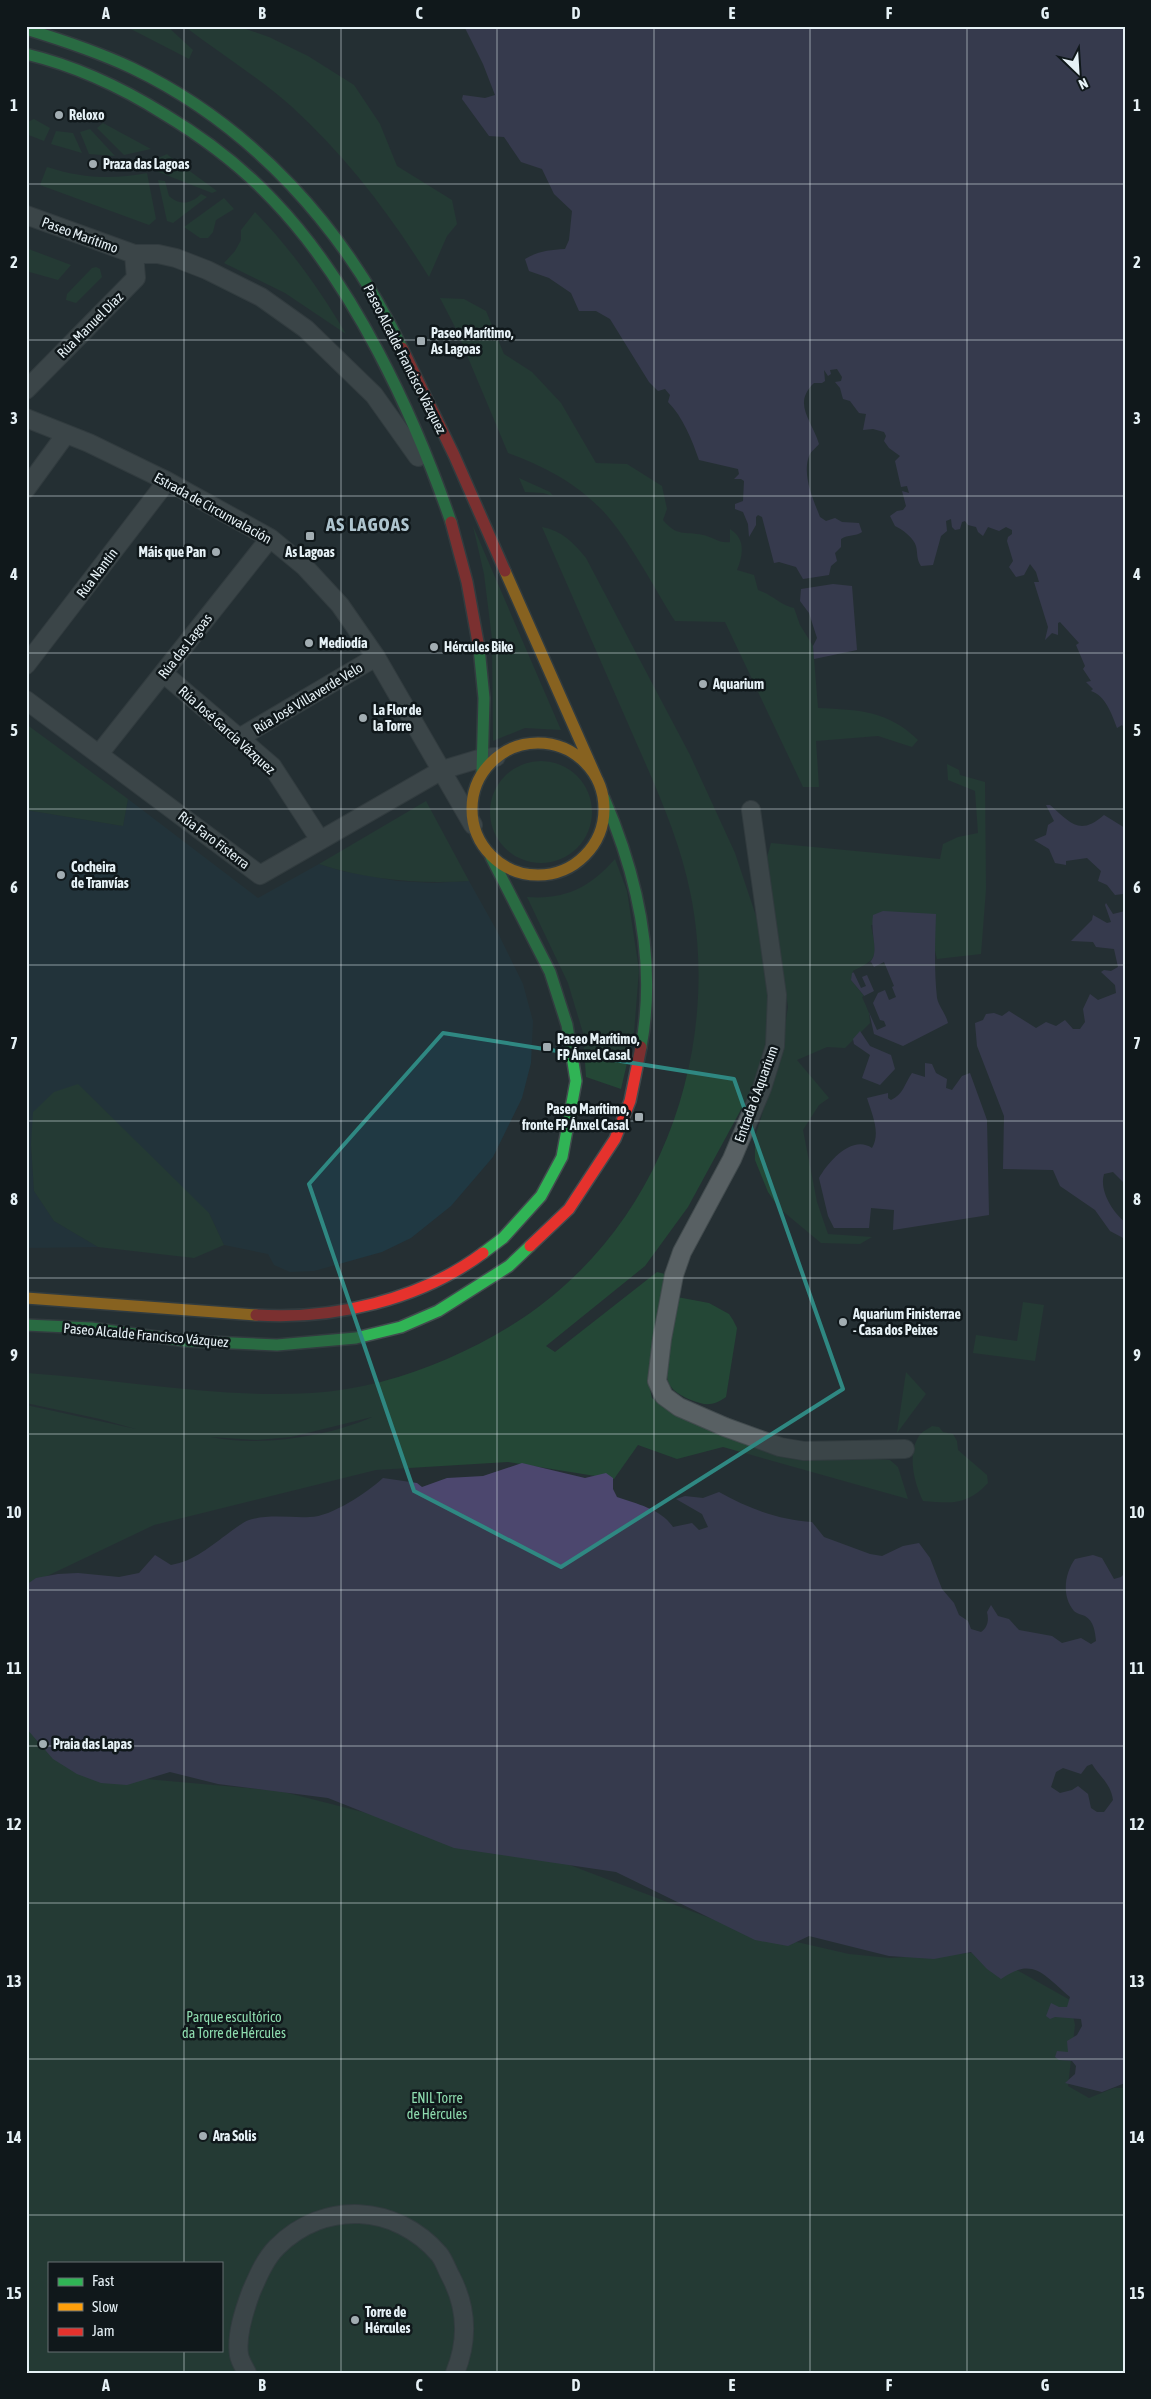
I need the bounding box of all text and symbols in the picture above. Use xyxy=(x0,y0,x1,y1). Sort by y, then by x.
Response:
text: A xyxy=(101,4,110,22)
text: B xyxy=(258,4,266,22)
text: C xyxy=(415,4,423,22)
text: D xyxy=(572,4,581,22)
text: E xyxy=(729,4,736,22)
text: F xyxy=(886,4,893,22)
text: G xyxy=(1041,4,1050,22)
north arrow xyxy=(1054,48,1104,98)
text: N xyxy=(1076,75,1091,93)
text: 1 xyxy=(10,96,18,114)
text: 1 xyxy=(1133,96,1141,114)
place label: Reloxo xyxy=(69,107,105,123)
marker: Reloxo xyxy=(53,109,65,121)
place label: Praza das Lagoas xyxy=(103,156,189,172)
marker: Praza das Lagoas xyxy=(87,158,99,170)
street label: Paseo Marítimo xyxy=(40,214,120,256)
text: 2 xyxy=(10,253,18,271)
text: 2 xyxy=(1133,253,1141,271)
street label: Paseo Alcalde Francisco Vázquez xyxy=(360,282,450,436)
street label: Rúa Manuel Díaz xyxy=(54,289,126,361)
place label: Paseo Marítimo, As Lagoas xyxy=(430,325,514,357)
marker: Paseo Marítimo, As Lagoas xyxy=(415,335,427,347)
text: 3 xyxy=(10,409,18,427)
text: 3 xyxy=(1133,409,1141,427)
street label: Estrada de Circunvalación xyxy=(151,469,275,547)
district label: AS LAGOAS xyxy=(325,513,410,535)
marker: As Lagoas xyxy=(304,530,316,542)
place label: Máis que Pan xyxy=(138,544,206,560)
place label: As Lagoas xyxy=(284,544,335,560)
street label: Rúa Nantín xyxy=(73,545,121,601)
marker: Máis que Pan xyxy=(210,546,222,558)
text: 4 xyxy=(9,565,18,583)
text: 4 xyxy=(1132,565,1141,583)
street label: Rúa das Lagoas xyxy=(155,610,215,682)
place label: Mediodía xyxy=(319,635,368,651)
marker: Mediodía xyxy=(303,637,315,649)
place label: Hércules Bike xyxy=(444,639,513,655)
marker: Hércules Bike xyxy=(428,641,440,653)
street label: Rúa José Villaverde Velo xyxy=(251,659,365,737)
place label: Aquarium xyxy=(712,676,764,692)
marker: Aquarium xyxy=(697,678,709,690)
street label: Rúa José García Vázquez xyxy=(176,683,278,777)
place label: La Flor de la Torre xyxy=(373,702,422,734)
marker: La Flor de la Torre xyxy=(357,712,369,724)
text: 5 xyxy=(10,721,18,739)
text: 5 xyxy=(1133,721,1141,739)
street label: Rúa Faro Fisterra xyxy=(175,808,253,872)
place label: Cocheira de Tranvías xyxy=(71,859,129,891)
marker: Cocheira de Tranvías xyxy=(55,869,67,881)
text: 6 xyxy=(10,878,18,896)
text: 6 xyxy=(1133,878,1141,896)
place label: Paseo Marítimo, FP Ánxel Casal xyxy=(557,1031,640,1063)
text: 7 xyxy=(10,1034,18,1052)
text: 7 xyxy=(1133,1034,1141,1052)
marker: Paseo Marítimo, FP Ánxel Casal xyxy=(541,1041,553,1053)
street label: Entrada ó Aquarium xyxy=(731,1043,781,1145)
place label: Paseo Marítimo, fronte FP Ánxel Casal xyxy=(521,1101,629,1133)
marker: Paseo Marítimo, fronte FP Ánxel Casal xyxy=(633,1111,645,1123)
text: 8 xyxy=(10,1190,18,1208)
text: 8 xyxy=(1133,1190,1141,1208)
place label: Aquarium Finisterrae - Casa dos Peixes xyxy=(852,1306,961,1338)
marker: Aquarium Finisterrae - Casa dos Peixes xyxy=(837,1316,849,1328)
street label: Paseo Alcalde Francisco Vázquez xyxy=(63,1320,229,1350)
text: 9 xyxy=(10,1346,18,1364)
text: 9 xyxy=(1133,1346,1141,1364)
text: 10 xyxy=(6,1503,22,1521)
text: 10 xyxy=(1129,1503,1145,1521)
text: 11 xyxy=(6,1659,22,1677)
text: 11 xyxy=(1129,1659,1145,1677)
place label: Praia das Lapas xyxy=(53,1736,132,1752)
marker: Praia das Lapas xyxy=(37,1738,49,1750)
text: 12 xyxy=(6,1815,22,1833)
text: 12 xyxy=(1129,1815,1145,1833)
text: 13 xyxy=(6,1972,22,1990)
text: 13 xyxy=(1129,1972,1145,1990)
park label: Parque escultórico da Torre de Hércules xyxy=(182,2009,286,2041)
park label: ENIL Torre de Hércules xyxy=(407,2090,467,2122)
text: 14 xyxy=(6,2128,22,2146)
place label: Ara Solis xyxy=(212,2128,257,2144)
text: 14 xyxy=(1129,2128,1145,2146)
marker: Ara Solis xyxy=(197,2130,209,2142)
legend xyxy=(48,2262,222,2352)
text: Fast xyxy=(92,2272,114,2289)
text: 15 xyxy=(6,2284,22,2302)
text: 15 xyxy=(1129,2284,1145,2302)
text: Slow xyxy=(92,2298,118,2315)
place label: Torre de Hércules xyxy=(365,2304,410,2336)
marker: Torre de Hércules xyxy=(349,2314,361,2326)
text: Jam xyxy=(92,2322,115,2339)
text: A xyxy=(101,2376,110,2394)
text: B xyxy=(258,2376,266,2394)
text: C xyxy=(415,2376,423,2394)
text: D xyxy=(572,2376,581,2394)
text: E xyxy=(729,2376,736,2394)
text: F xyxy=(886,2376,893,2394)
text: G xyxy=(1041,2376,1050,2394)

